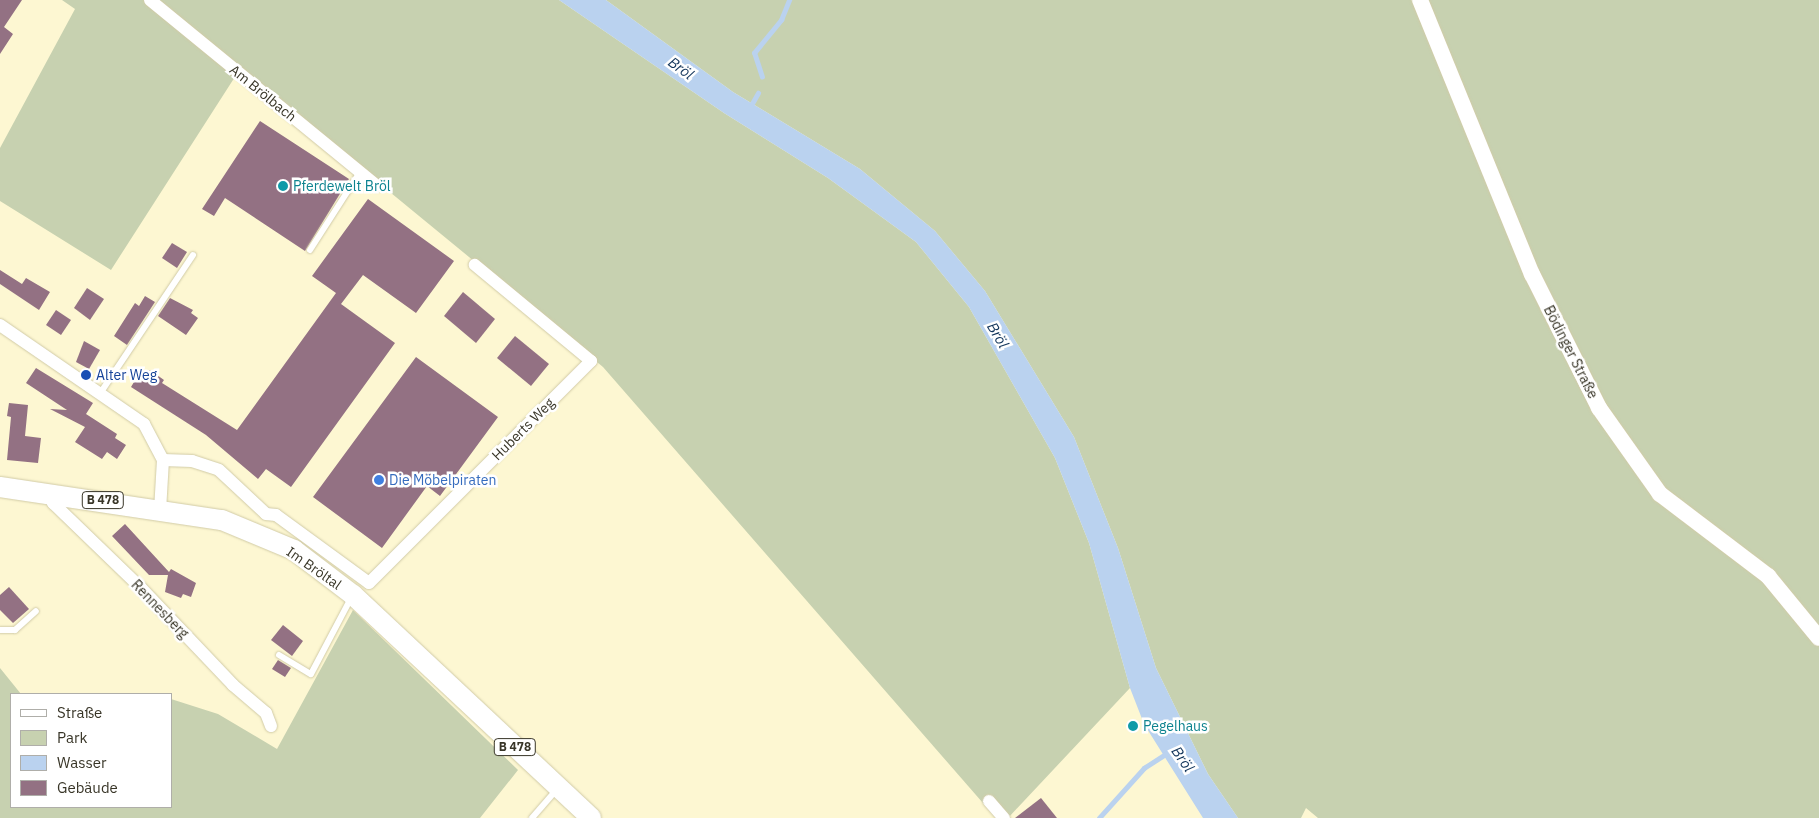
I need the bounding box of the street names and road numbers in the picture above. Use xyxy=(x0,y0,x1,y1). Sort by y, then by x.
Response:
street label: Am Brölbach xyxy=(226,61,300,125)
street label: Bödinger Straße xyxy=(1540,303,1602,401)
street label: Huberts Weg xyxy=(488,394,558,464)
road number: B 478 xyxy=(82,490,124,510)
street label: Im Bröltal xyxy=(283,543,345,593)
street label: Rennesberg xyxy=(128,576,192,642)
road number: B 478 xyxy=(494,738,536,756)

